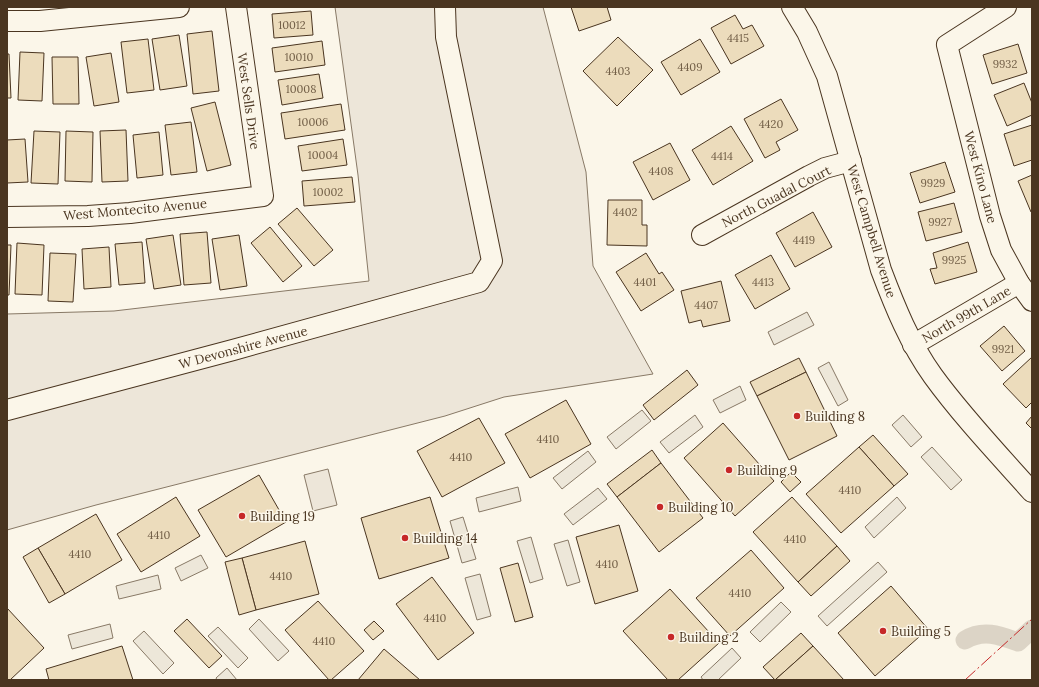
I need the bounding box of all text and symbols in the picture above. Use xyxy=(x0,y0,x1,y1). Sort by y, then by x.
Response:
house number: 10012 xyxy=(278,18,306,32)
house number: 4415 xyxy=(727,31,749,45)
house number: 10010 xyxy=(285,50,313,64)
street label: West Sells Drive xyxy=(233,52,264,150)
house number: 9932 xyxy=(993,57,1017,71)
house number: 4409 xyxy=(677,60,703,74)
house number: 4403 xyxy=(606,64,630,78)
house number: 10008 xyxy=(286,82,316,96)
house number: 10006 xyxy=(298,115,328,129)
house number: 4420 xyxy=(759,117,783,131)
street label: West Kino Lane xyxy=(960,129,1001,225)
house number: 10004 xyxy=(308,148,338,162)
house number: 4414 xyxy=(711,149,733,163)
street label: North Guadal Court xyxy=(719,162,834,231)
street label: West Campbell Avenue xyxy=(843,163,900,300)
house number: 4408 xyxy=(649,164,673,178)
house number: 9929 xyxy=(921,176,945,190)
house number: 10002 xyxy=(313,185,343,199)
street label: West Montecito Avenue xyxy=(63,195,208,224)
house number: 4402 xyxy=(613,205,637,219)
house number: 9927 xyxy=(928,215,952,229)
house number: 4419 xyxy=(793,233,815,247)
house number: 9925 xyxy=(942,253,966,267)
house number: 4401 xyxy=(634,275,656,289)
house number: 4413 xyxy=(752,275,774,289)
street label: North 99th Lane xyxy=(919,282,1014,347)
house number: 4407 xyxy=(694,298,718,312)
street label: W Devonshire Avenue xyxy=(177,322,309,373)
house number: 9921 xyxy=(992,342,1014,356)
place label: Building 8 xyxy=(805,408,865,425)
marker: Building 8 xyxy=(792,411,802,421)
house number: 4410 xyxy=(537,432,560,446)
house number: 4410 xyxy=(450,450,473,464)
place label: Building 9 xyxy=(737,462,797,479)
marker: Building 9 xyxy=(724,465,734,475)
house number: 4410 xyxy=(839,483,862,497)
place label: Building 10 xyxy=(668,499,734,516)
marker: Building 10 xyxy=(655,502,665,512)
place label: Building 19 xyxy=(250,508,315,525)
marker: Building 19 xyxy=(237,511,247,521)
house number: 4410 xyxy=(148,528,171,542)
place label: Building 14 xyxy=(413,530,478,547)
house number: 4410 xyxy=(784,532,807,546)
marker: Building 14 xyxy=(400,533,410,543)
house number: 4410 xyxy=(69,547,92,561)
house number: 4410 xyxy=(596,557,619,571)
house number: 4410 xyxy=(270,569,293,583)
house number: 4410 xyxy=(729,586,752,600)
house number: 4410 xyxy=(424,611,447,625)
place label: Building 5 xyxy=(891,623,951,640)
marker: Building 5 xyxy=(878,626,888,636)
place label: Building 2 xyxy=(679,629,739,646)
marker: Building 2 xyxy=(666,632,676,642)
house number: 4410 xyxy=(313,634,336,648)

